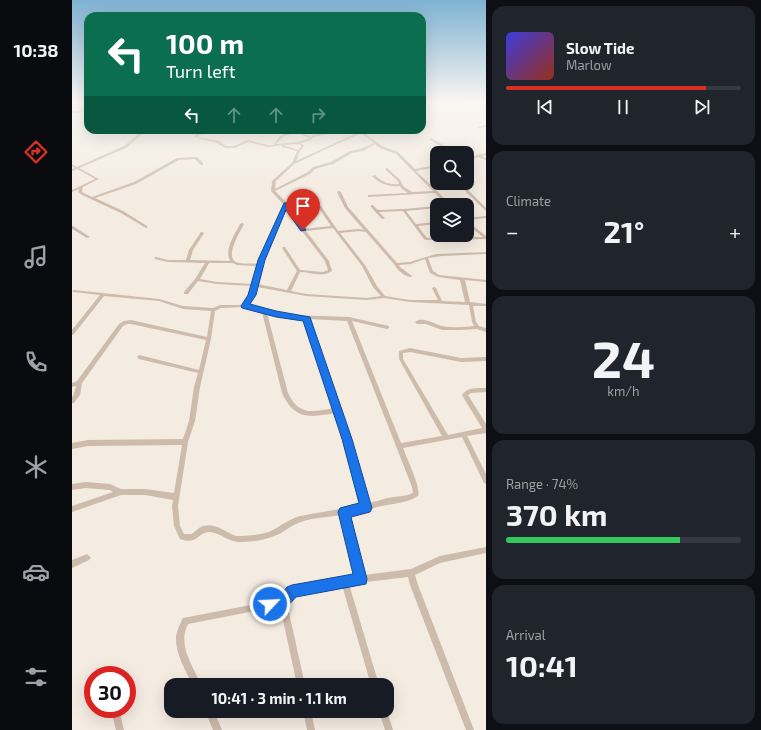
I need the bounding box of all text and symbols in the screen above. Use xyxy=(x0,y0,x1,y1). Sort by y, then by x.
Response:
text: 100 m xyxy=(166,26,244,60)
icon: left xyxy=(100,28,152,80)
text: 10:38 xyxy=(13,39,59,61)
text: Slow Tide xyxy=(566,39,634,57)
text: Marlow xyxy=(566,57,612,73)
text: Turn left xyxy=(166,60,236,82)
icon: previous xyxy=(534,96,556,118)
icon: pause xyxy=(612,96,634,118)
icon: next xyxy=(691,96,713,118)
icon: left xyxy=(181,104,203,126)
icon: ahead xyxy=(223,104,245,126)
icon: ahead xyxy=(265,104,287,126)
icon: right xyxy=(307,104,329,126)
icon: directions xyxy=(22,138,50,166)
map controls xyxy=(430,146,474,242)
button: search xyxy=(430,146,474,190)
pin xyxy=(286,189,320,230)
text: Climate xyxy=(506,193,551,209)
icon: arrive xyxy=(292,195,314,217)
button: layers xyxy=(430,198,474,242)
text: 21° xyxy=(604,213,644,249)
text: − xyxy=(506,218,519,244)
text: + xyxy=(729,218,741,244)
icon: music xyxy=(22,243,50,271)
text: 24 xyxy=(592,326,655,388)
icon: phone xyxy=(22,348,50,376)
text: km/h xyxy=(607,383,640,399)
icon: climate xyxy=(22,453,50,481)
text: Range · 74% xyxy=(506,476,578,492)
text: 370 km xyxy=(506,496,607,532)
icon: car xyxy=(22,558,50,586)
position arrow xyxy=(249,583,291,625)
text: Arrival xyxy=(506,627,546,643)
text: 10:41 xyxy=(506,647,578,683)
icon: filters xyxy=(22,663,50,691)
speed limit sign: 30 xyxy=(84,666,136,718)
text: 10:41 · 3 min · 1.1 km xyxy=(211,689,347,707)

